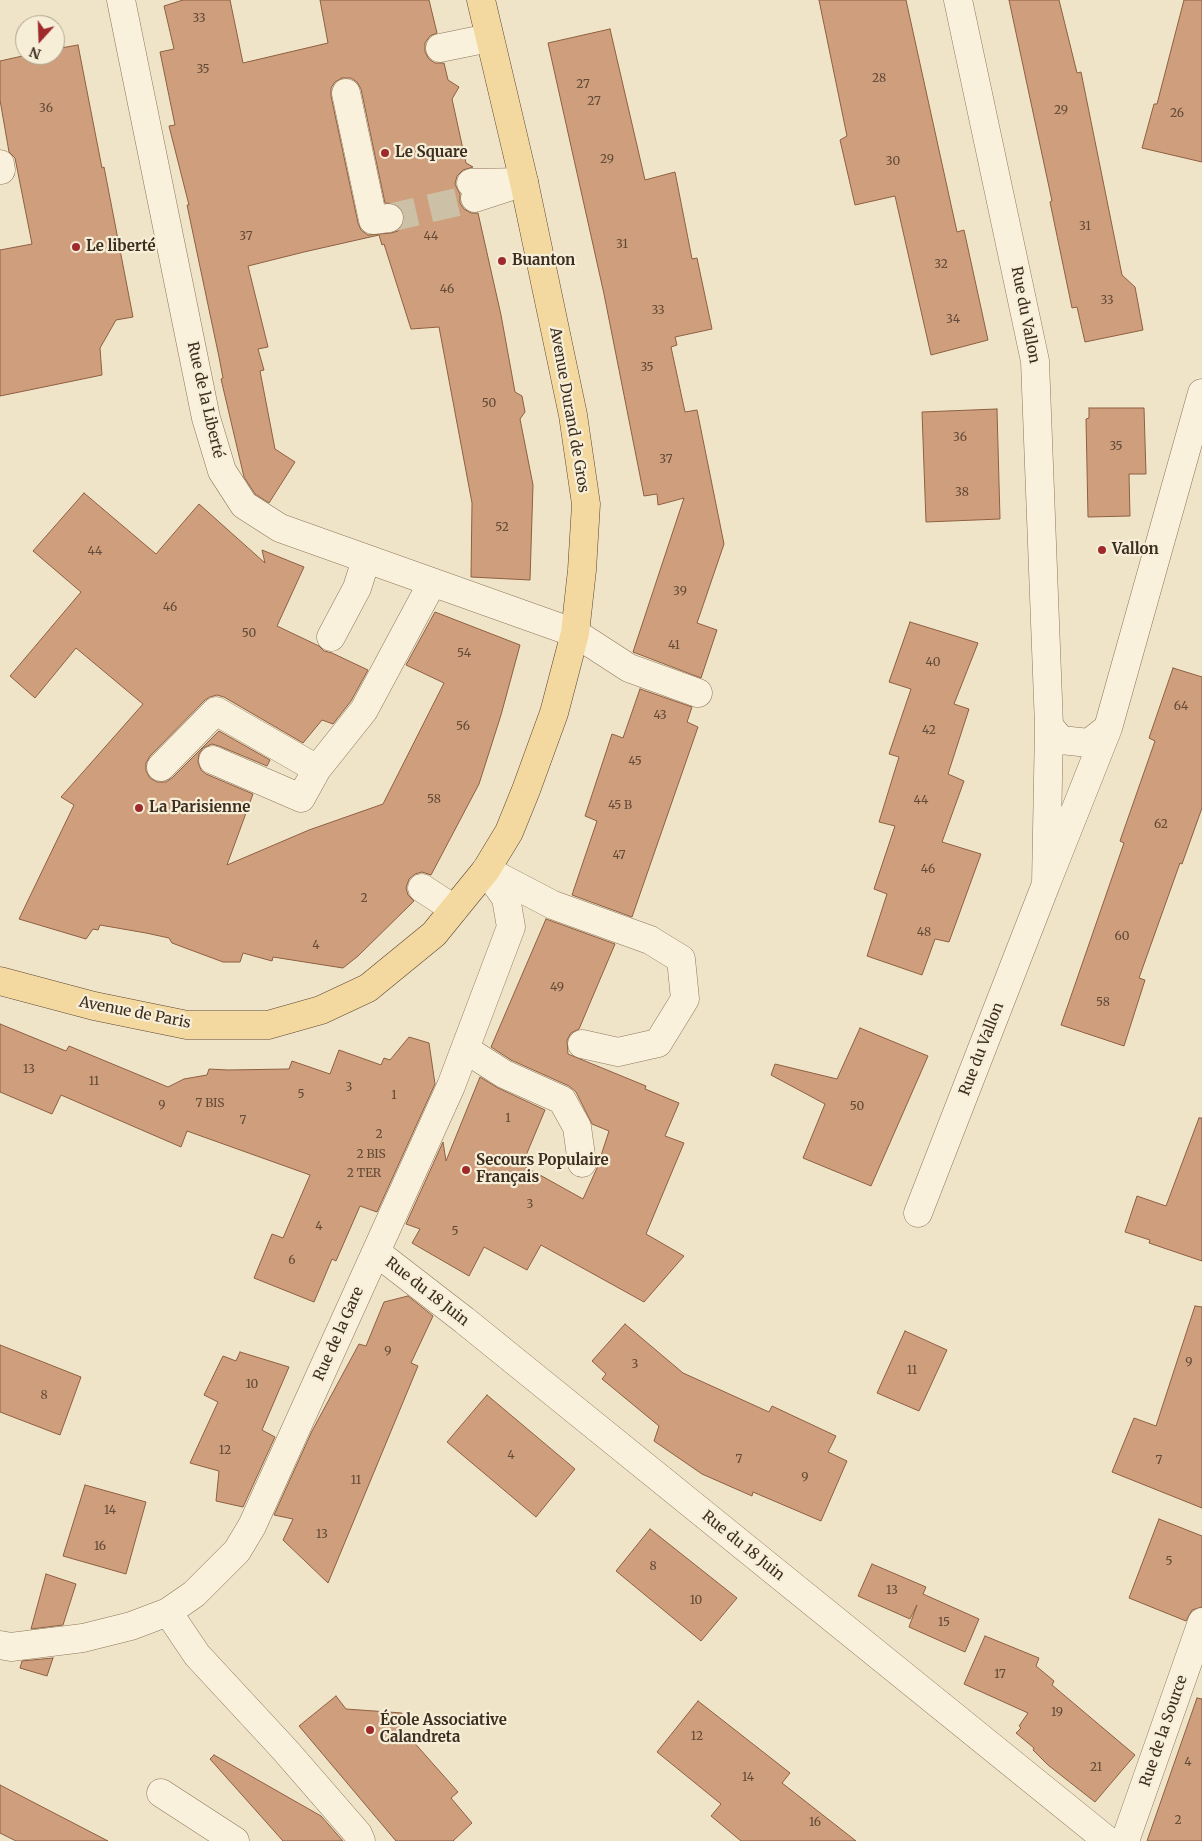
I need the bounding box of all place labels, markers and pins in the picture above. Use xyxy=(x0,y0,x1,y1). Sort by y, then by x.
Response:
place label: Le Square xyxy=(395,144,468,162)
marker: Le Square xyxy=(379,147,391,159)
place label: Le liberté xyxy=(86,238,156,256)
marker: Le liberté xyxy=(70,241,82,253)
place label: Buanton xyxy=(512,252,575,270)
marker: Buanton xyxy=(496,255,508,267)
place label: Vallon xyxy=(1112,541,1159,559)
marker: Vallon xyxy=(1096,544,1108,556)
place label: La Parisienne xyxy=(149,799,250,817)
marker: La Parisienne xyxy=(133,802,145,814)
place label: Secours Populaire Français xyxy=(476,1152,609,1187)
marker: Secours Populaire Français xyxy=(460,1164,472,1176)
place label: École Associative Calandreta xyxy=(380,1712,507,1747)
marker: École Associative Calandreta xyxy=(364,1724,376,1736)

